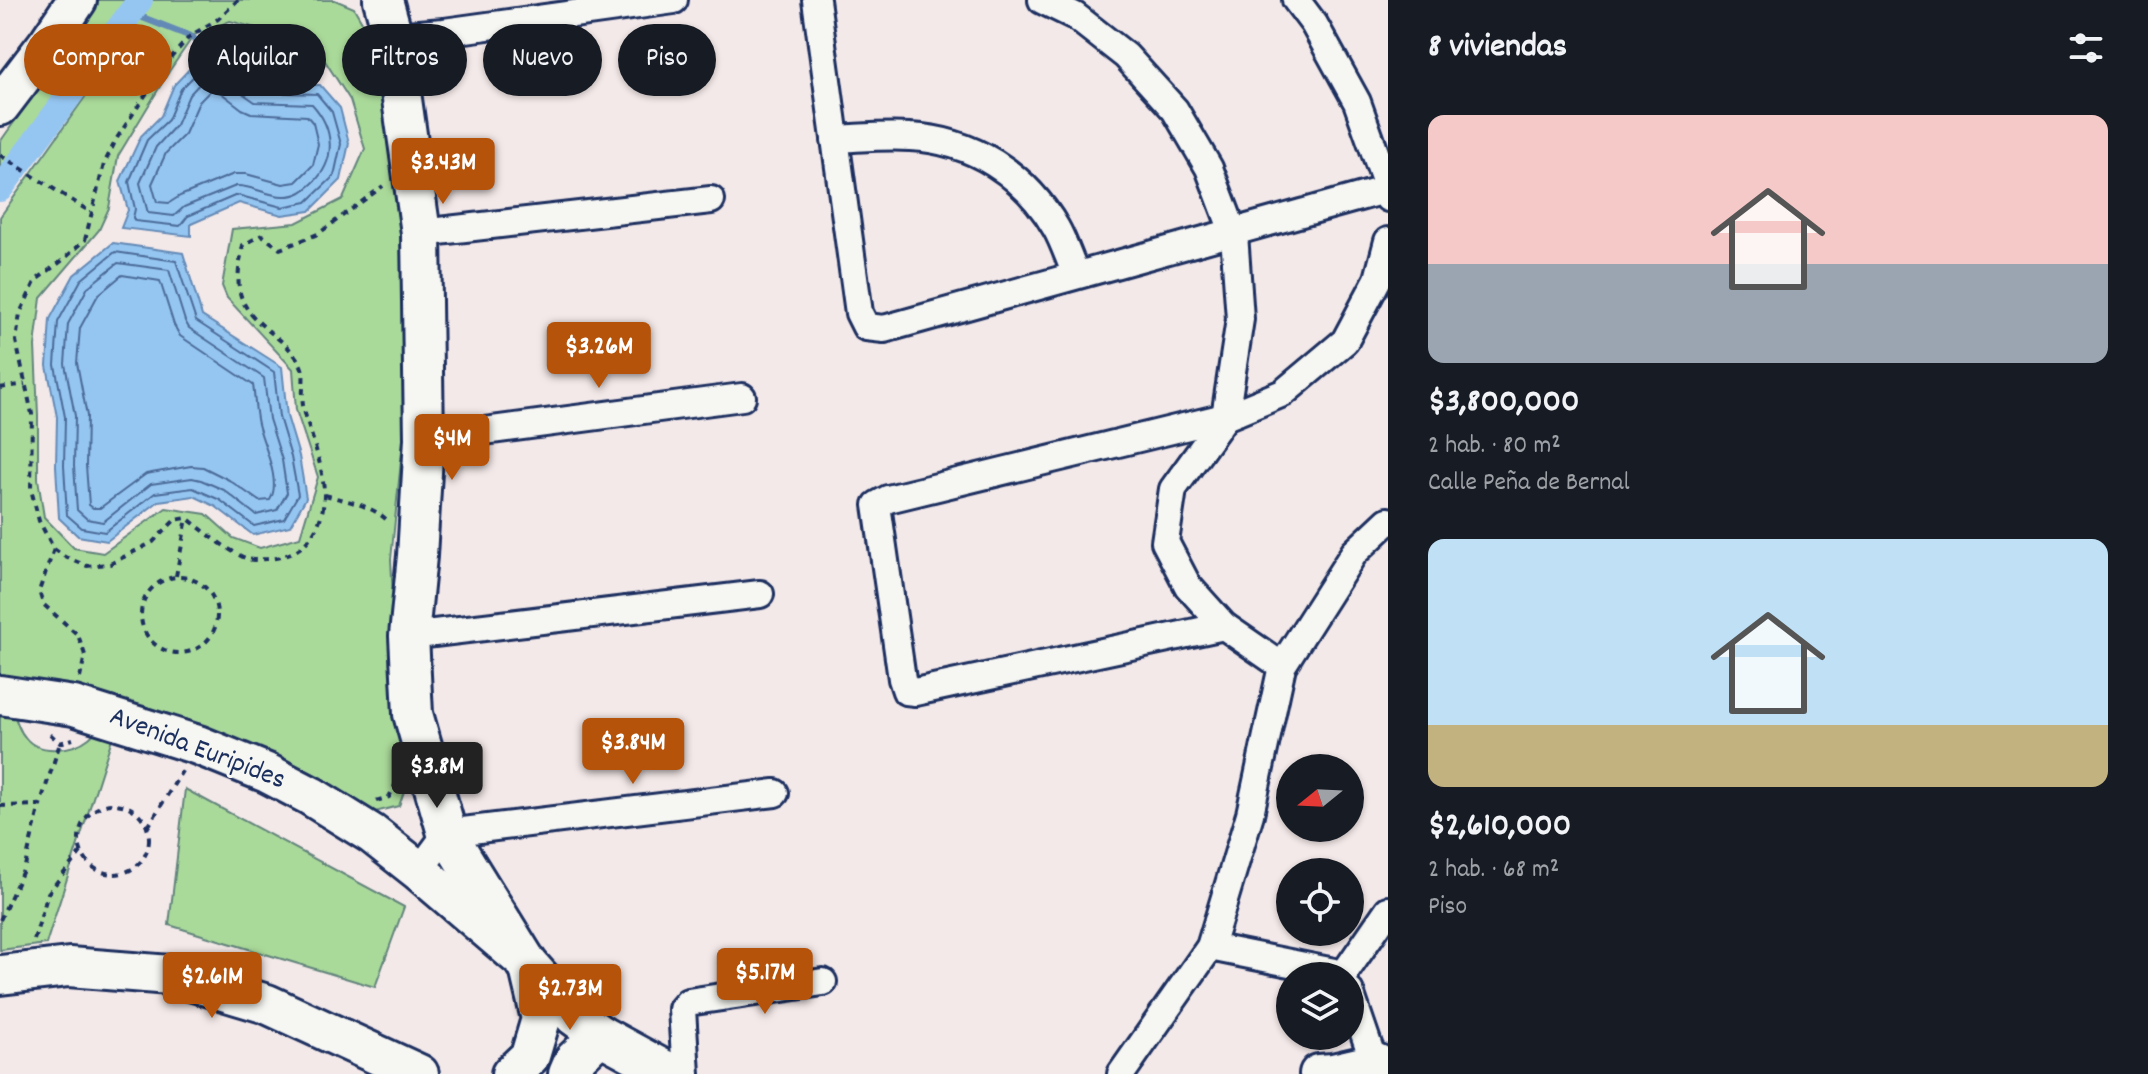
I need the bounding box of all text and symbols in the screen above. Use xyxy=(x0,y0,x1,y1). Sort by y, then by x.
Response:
chip: Comprar xyxy=(24,24,172,96)
chip: Alquilar xyxy=(188,24,326,96)
chip: Filtros xyxy=(342,24,467,96)
chip: Nuevo xyxy=(483,24,602,96)
chip: Piso xyxy=(618,24,716,96)
text: 8 viviendas xyxy=(1428,24,1567,73)
icon: filters xyxy=(2064,26,2108,70)
pin: $3.43M xyxy=(378,138,508,206)
text: $3.43M xyxy=(410,145,476,182)
icon: home xyxy=(1696,167,1840,311)
pin: $3.26M xyxy=(534,322,664,390)
text: $3.26M xyxy=(565,329,633,366)
text: $3,800,000 xyxy=(1428,379,1580,428)
pin: $4M xyxy=(413,414,491,482)
text: $4M xyxy=(432,421,472,458)
text: 2 hab. · 80 m² xyxy=(1428,428,1561,465)
text: Calle Peña de Bernal xyxy=(1428,465,1630,502)
icon: home xyxy=(1696,591,1840,735)
street label: Avenida Euripides xyxy=(103,698,291,802)
pin: $3.84M xyxy=(568,718,698,786)
text: $3.84M xyxy=(600,725,666,762)
pin: $3.8M xyxy=(381,742,493,810)
text: $3.8M xyxy=(410,749,464,786)
north arrow xyxy=(1276,754,1364,842)
map controls xyxy=(1276,754,1364,1050)
text: $2,610,000 xyxy=(1428,803,1571,852)
text: 2 hab. · 68 m² xyxy=(1428,852,1559,889)
button: locate xyxy=(1276,858,1364,946)
text: Piso xyxy=(1428,889,1467,926)
pin: $5.17M xyxy=(700,948,830,1016)
pin: $2.61M xyxy=(147,952,277,1020)
text: $5.17M xyxy=(735,955,795,992)
text: $2.61M xyxy=(181,959,243,996)
button: layers xyxy=(1276,962,1364,1050)
pin: $2.73M xyxy=(505,964,635,1032)
text: $2.73M xyxy=(537,971,603,1008)

